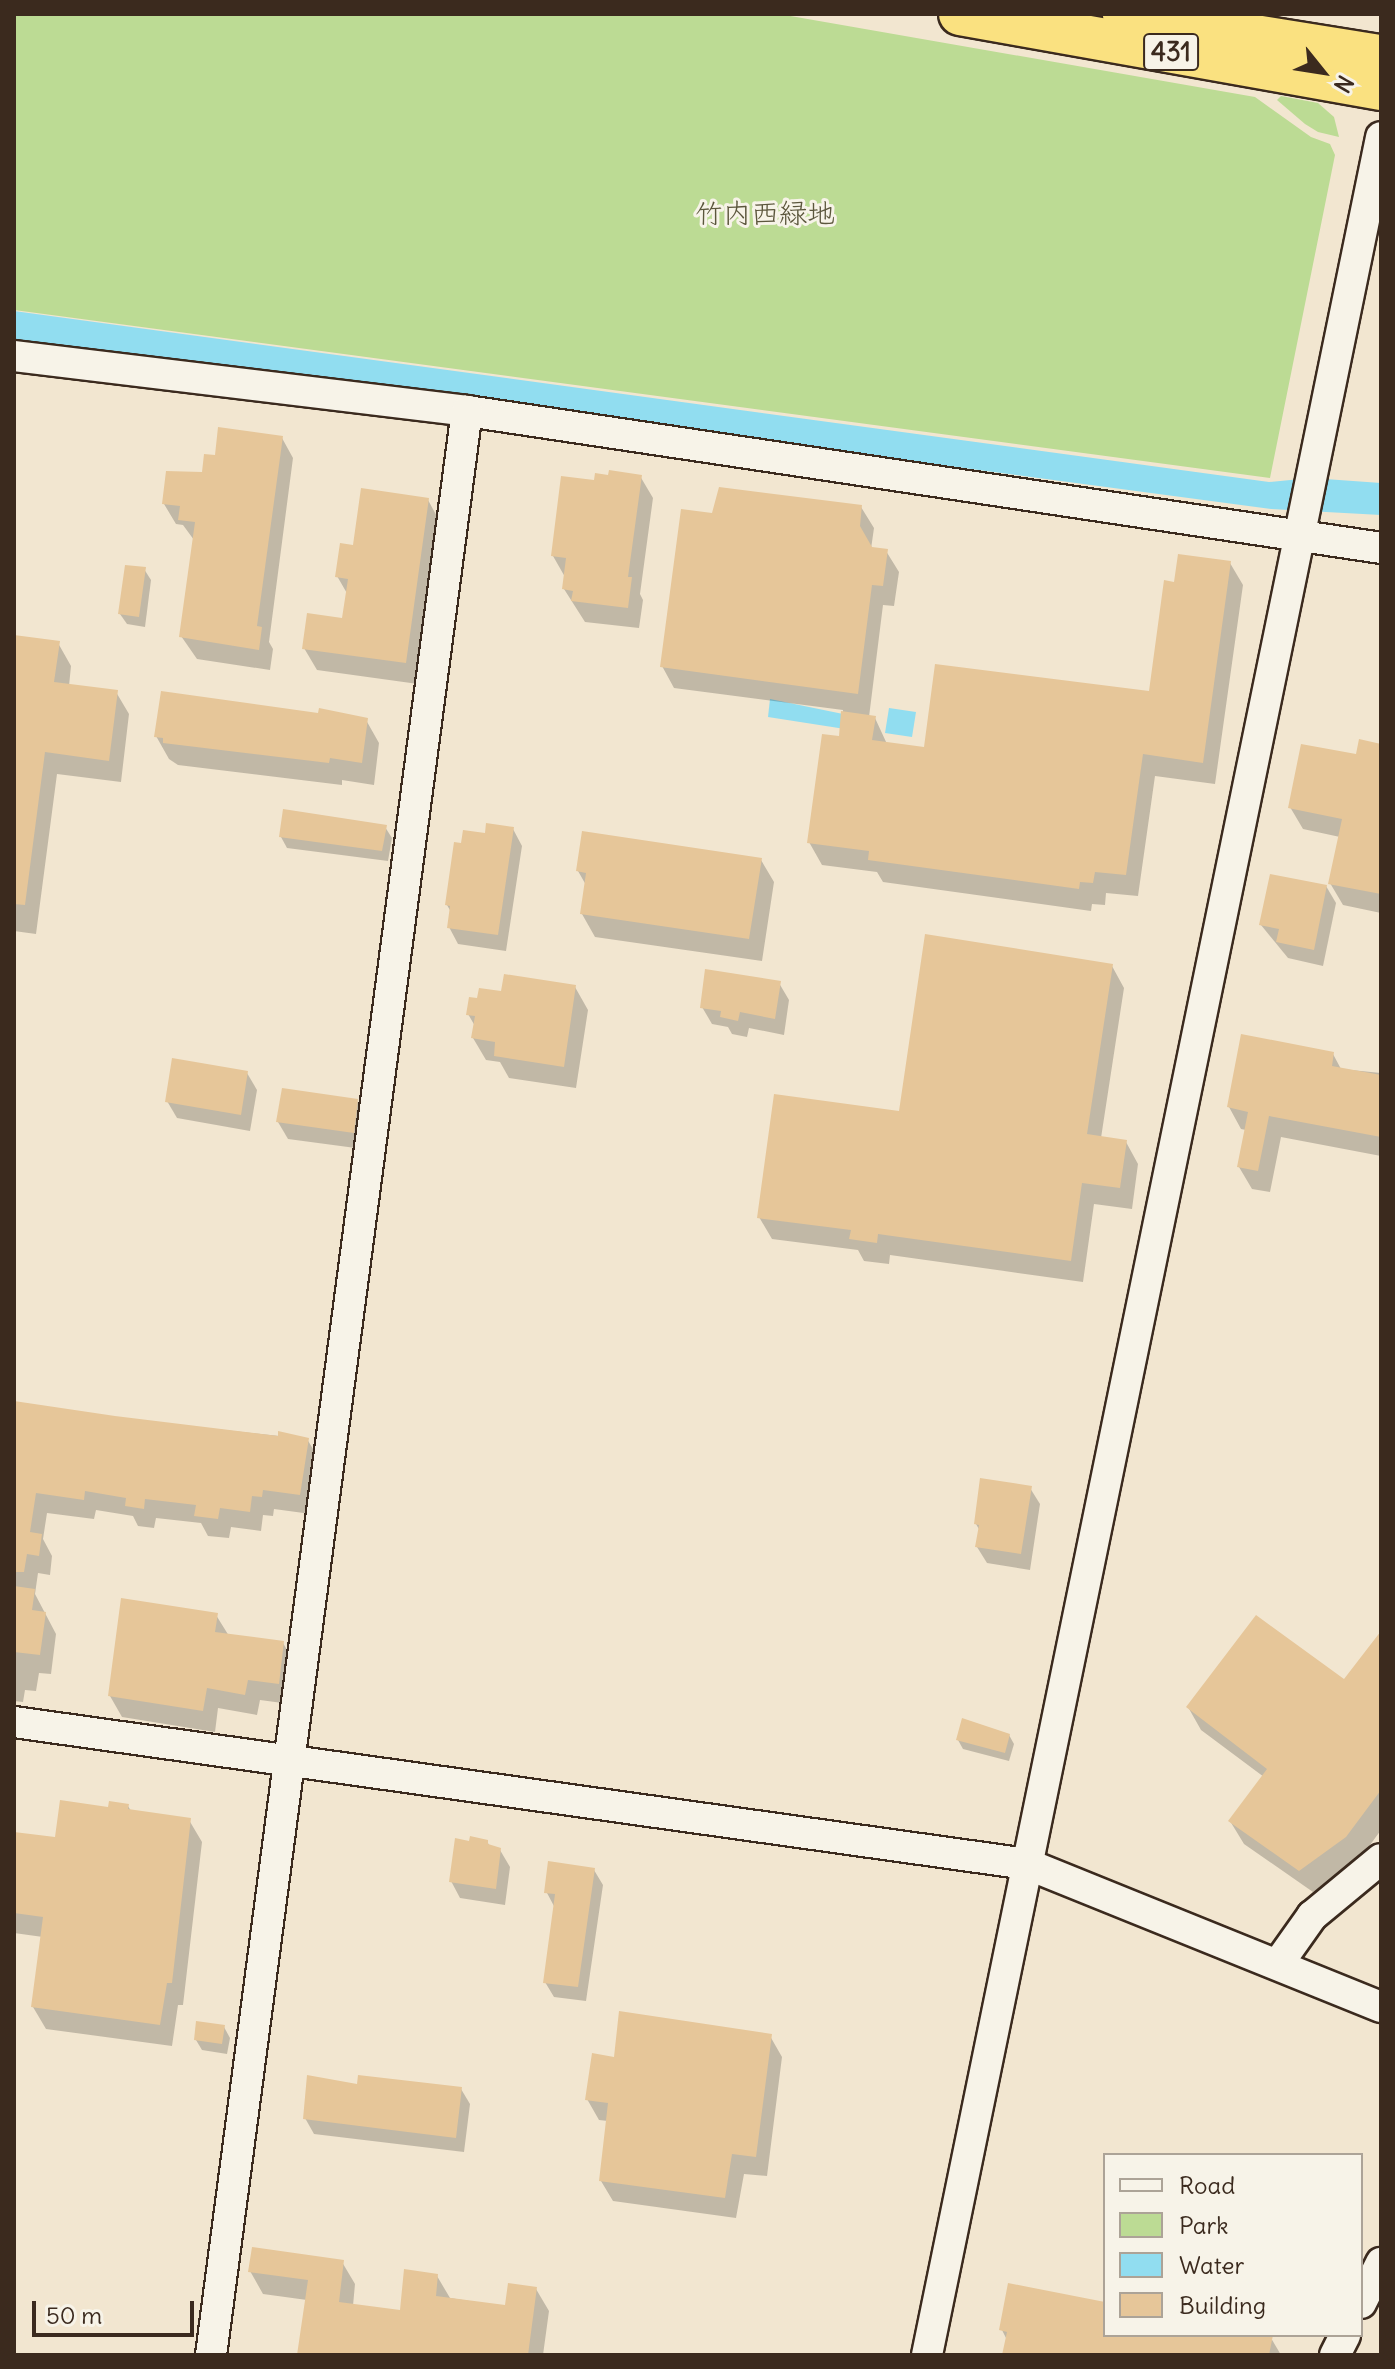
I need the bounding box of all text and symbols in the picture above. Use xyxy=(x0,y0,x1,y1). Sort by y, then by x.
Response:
road number: 431 xyxy=(1143,30,1199,74)
north arrow xyxy=(1283,32,1363,112)
text: N xyxy=(1328,70,1360,98)
park label: 竹内西緑地 xyxy=(695,196,835,230)
legend xyxy=(1103,2153,1363,2337)
text: Road xyxy=(1179,2170,1235,2200)
text: Park xyxy=(1179,2210,1229,2240)
text: Water xyxy=(1179,2250,1244,2280)
scale bar xyxy=(36,2285,198,2335)
text: Building xyxy=(1179,2290,1266,2320)
text: 50 m xyxy=(46,2300,102,2330)

